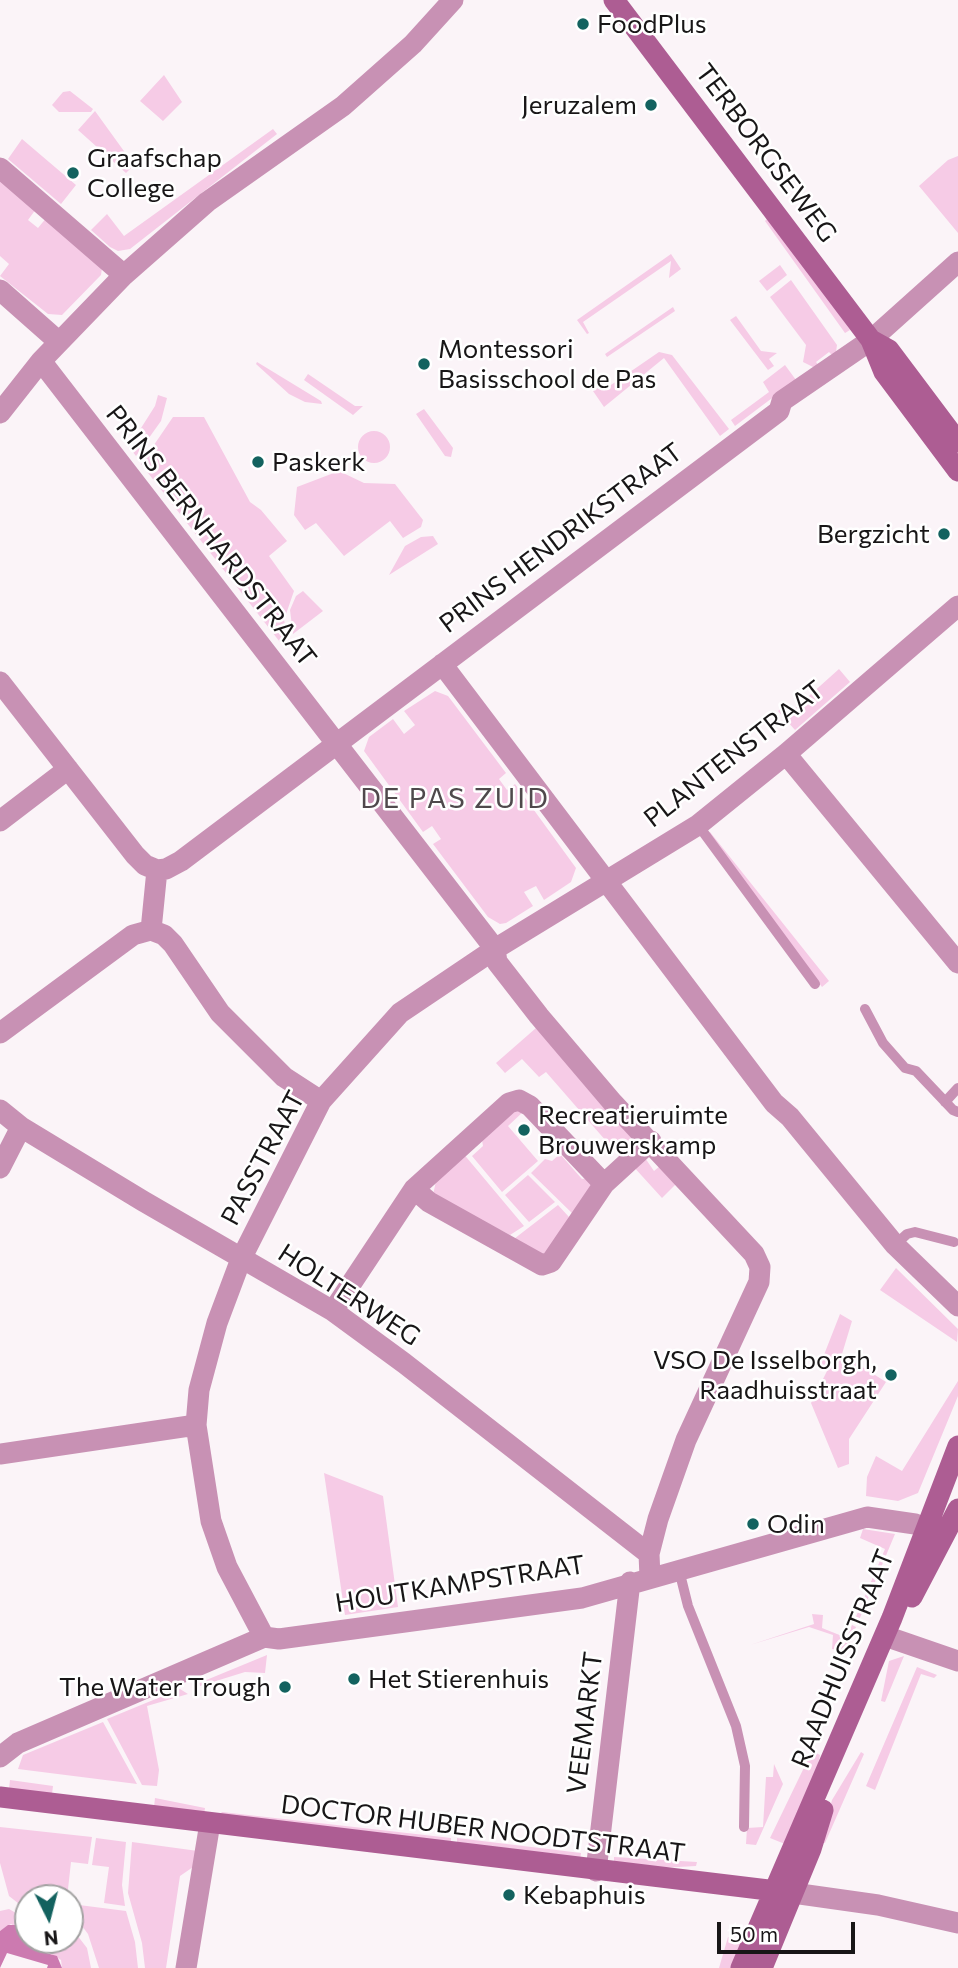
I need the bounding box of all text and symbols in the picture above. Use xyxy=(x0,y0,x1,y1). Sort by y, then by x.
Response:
place label: FoodPlus xyxy=(597,8,707,40)
marker: FoodPlus xyxy=(575,16,591,32)
street label: TERBORGSEWEG xyxy=(689,58,843,248)
place label: Jeruzalem xyxy=(521,89,637,121)
marker: Jeruzalem xyxy=(643,97,659,113)
place label: Graafschap College xyxy=(87,142,222,204)
marker: Graafschap College xyxy=(65,165,81,181)
place label: Montessori Basisschool de Pas xyxy=(438,333,656,394)
marker: Montessori Basisschool de Pas xyxy=(416,356,432,372)
street label: PRINS BERNHARDSTRAAT xyxy=(99,399,323,673)
street label: PRINS HENDRIKSTRAAT xyxy=(433,436,689,640)
place label: Paskerk xyxy=(272,446,365,478)
marker: Paskerk xyxy=(250,454,266,470)
place label: Bergzicht xyxy=(817,518,930,550)
marker: Bergzicht xyxy=(936,526,952,542)
street label: PLANTENSTRAAT xyxy=(638,674,830,834)
district label: DE PAS ZUID xyxy=(362,782,548,816)
street label: PASSTRAAT xyxy=(215,1086,311,1230)
place label: Recreatieruimte Brouwerskamp xyxy=(538,1099,728,1160)
marker: Recreatieruimte Brouwerskamp xyxy=(516,1122,532,1138)
street label: HOLTERWEG xyxy=(272,1237,426,1353)
place label: VSO De Isselborgh, Raadhuisstraat xyxy=(653,1344,877,1406)
marker: VSO De Isselborgh, Raadhuisstraat xyxy=(883,1367,899,1383)
place label: Odin xyxy=(767,1508,825,1540)
marker: Odin xyxy=(745,1516,761,1532)
street label: RAADHUISSTRAAT xyxy=(785,1545,901,1773)
street label: HOUTKAMPSTRAAT xyxy=(333,1549,587,1619)
street label: VEEMARKT xyxy=(561,1650,609,1796)
place label: Het Stierenhuis xyxy=(368,1663,549,1695)
place label: The Water Trough xyxy=(59,1671,271,1703)
marker: Het Stierenhuis xyxy=(346,1671,362,1687)
marker: The Water Trough xyxy=(277,1679,293,1695)
street label: DOCTOR HUBER NOODTSTRAAT xyxy=(279,1789,687,1869)
place label: Kebaphuis xyxy=(523,1879,646,1911)
north arrow xyxy=(14,1884,84,1954)
marker: Kebaphuis xyxy=(501,1887,517,1903)
scale bar xyxy=(720,1909,858,1953)
text: 50 m xyxy=(730,1921,778,1946)
text: N xyxy=(43,1926,59,1951)

